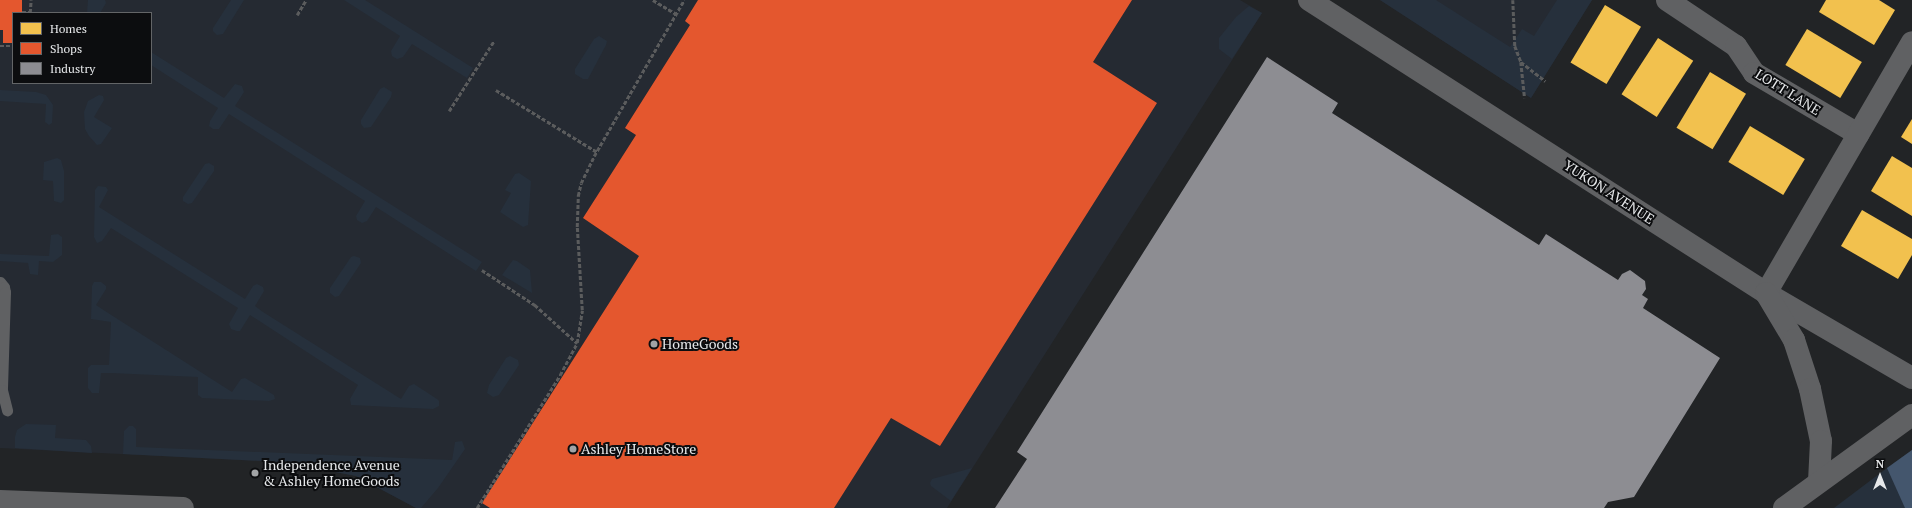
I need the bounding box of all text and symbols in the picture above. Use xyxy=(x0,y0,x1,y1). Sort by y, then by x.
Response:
legend xyxy=(12,12,152,84)
text: Homes xyxy=(50,21,87,36)
text: Shops xyxy=(50,41,82,56)
text: Industry xyxy=(50,61,95,76)
street label: LOTT LANE xyxy=(1752,65,1824,119)
street label: YUKON AVENUE xyxy=(1561,156,1657,228)
place label: HomeGoods xyxy=(662,336,738,352)
marker: HomeGoods xyxy=(649,339,659,349)
place label: Ashley HomeStore xyxy=(581,441,696,457)
marker: Ashley HomeStore xyxy=(568,444,578,454)
north arrow xyxy=(1860,456,1900,496)
place label: Independence Avenue & Ashley HomeGoods xyxy=(263,457,400,490)
text: N xyxy=(1876,457,1884,471)
marker: Independence Avenue & Ashley HomeGoods xyxy=(250,468,260,478)

